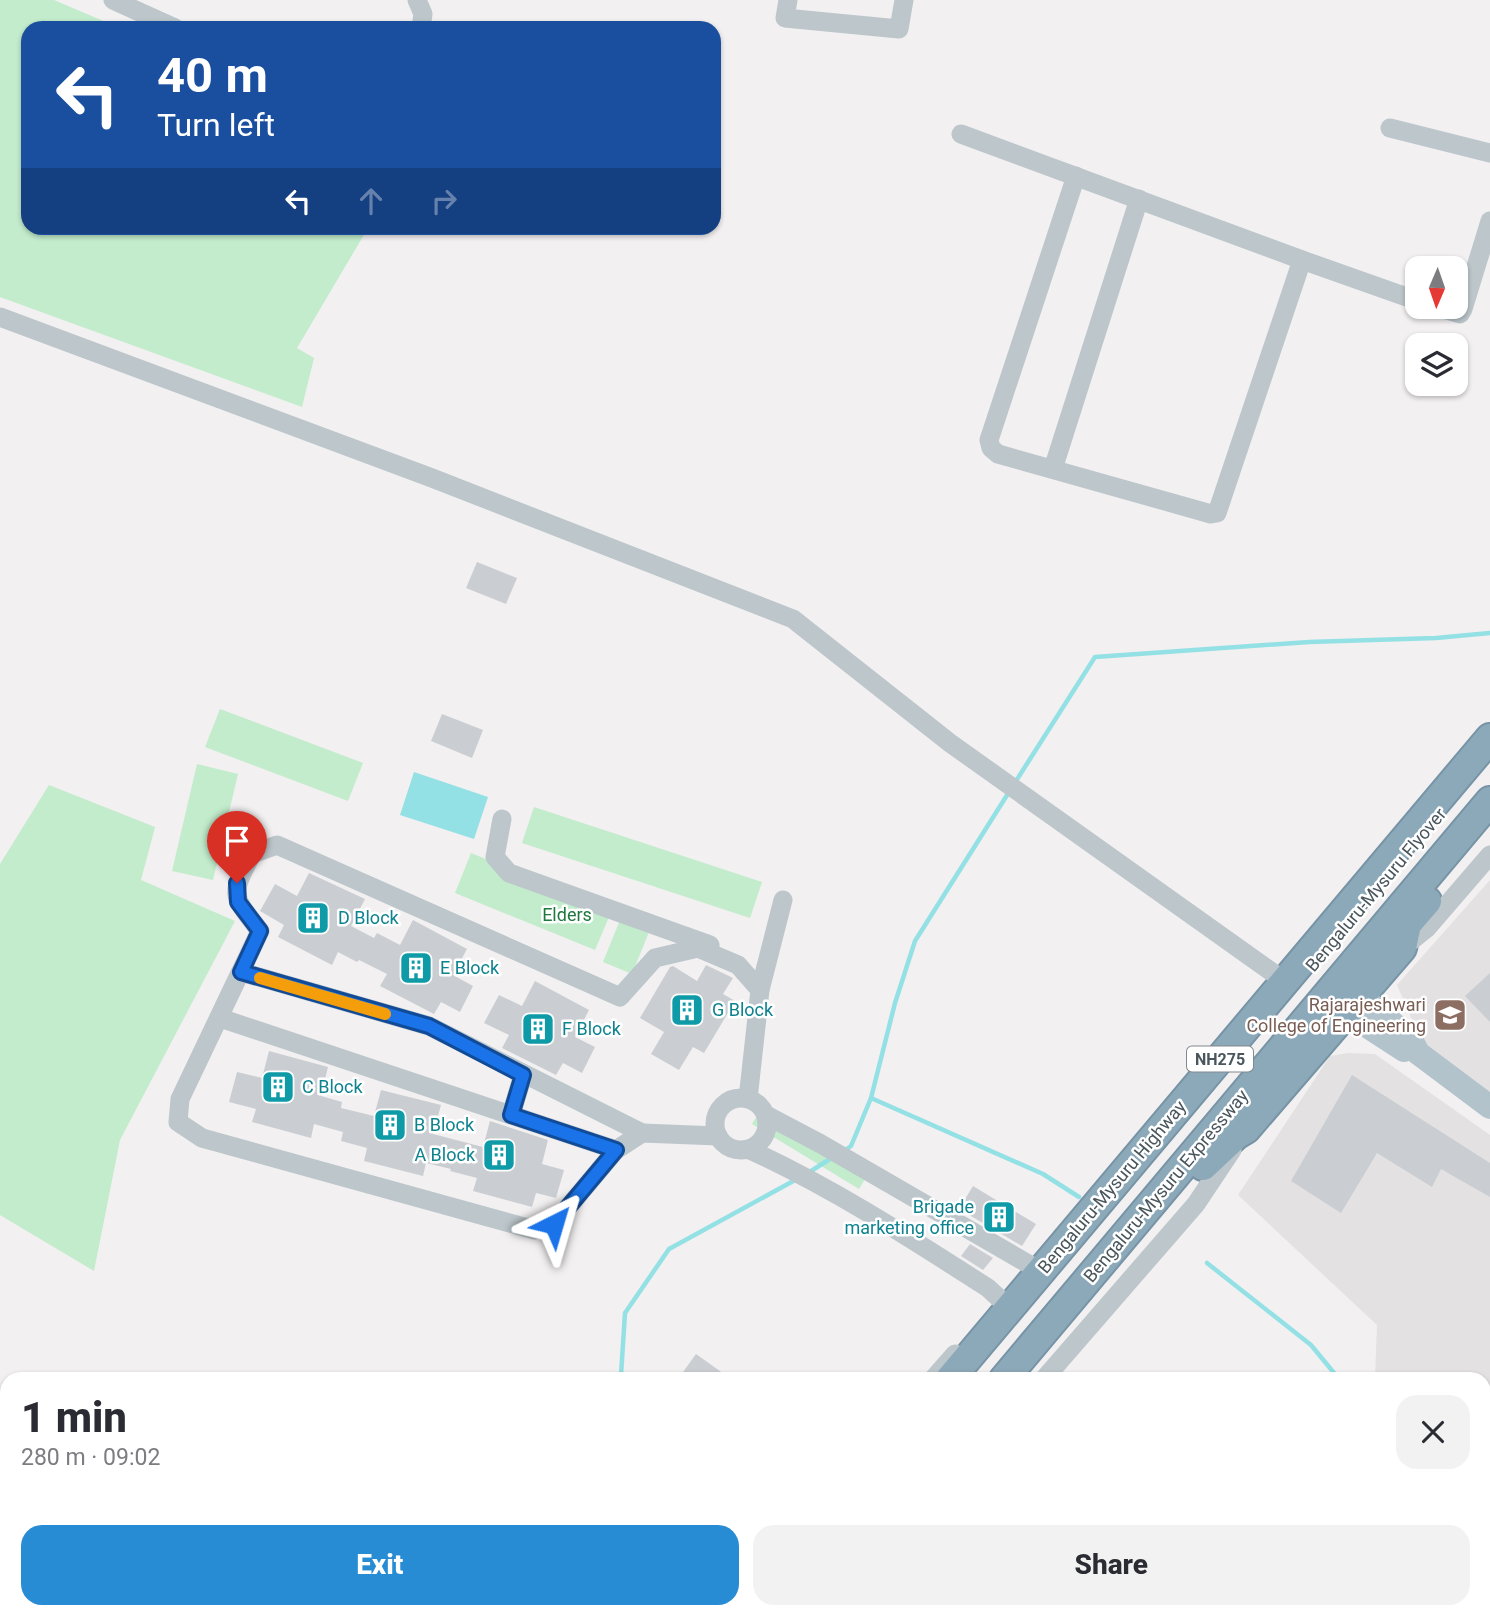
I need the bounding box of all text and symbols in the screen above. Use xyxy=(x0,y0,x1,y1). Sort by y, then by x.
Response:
text: 40 m xyxy=(157,47,268,104)
icon: left xyxy=(42,49,133,140)
text: Turn left xyxy=(157,106,275,144)
icon: left xyxy=(279,182,317,220)
icon: ahead xyxy=(352,182,390,220)
icon: right xyxy=(425,182,463,220)
north arrow xyxy=(1405,256,1468,318)
map controls xyxy=(1405,256,1468,396)
button: layers xyxy=(1405,333,1468,396)
street label: Bengaluru-Mysuru Flyover xyxy=(1301,804,1450,976)
pin xyxy=(207,811,267,883)
icon: arrive xyxy=(218,822,256,860)
building icon: D Block xyxy=(294,899,332,937)
park label: Elders xyxy=(542,904,592,925)
place label: D Block xyxy=(338,907,400,928)
building icon: E Block xyxy=(397,949,435,987)
place label: E Block xyxy=(440,957,500,978)
building icon: G Block xyxy=(668,991,706,1029)
place label: Rajarajeshwari College of Engineering xyxy=(1246,994,1426,1036)
school or university icon: Rajarajeshwari College of Engineering xyxy=(1431,996,1469,1034)
place label: G Block xyxy=(712,999,774,1020)
building icon: F Block xyxy=(519,1010,557,1048)
place label: F Block xyxy=(562,1018,622,1039)
road number: NH275 xyxy=(1187,1046,1253,1072)
building icon: C Block xyxy=(259,1068,297,1106)
place label: C Block xyxy=(302,1076,363,1097)
street label: Bengaluru-Mysuru Expressway xyxy=(1079,1085,1253,1286)
street label: Bengaluru-Mysuru Highway xyxy=(1033,1096,1190,1277)
building icon: B Block xyxy=(371,1106,409,1144)
place label: B Block xyxy=(414,1114,475,1135)
building icon: A Block xyxy=(480,1136,518,1174)
place label: A Block xyxy=(414,1144,476,1165)
position arrow xyxy=(517,1187,591,1261)
place label: Brigade marketing office xyxy=(844,1196,974,1238)
building icon: Brigade marketing office xyxy=(980,1198,1018,1236)
text: 1 min xyxy=(21,1393,127,1442)
button: close xyxy=(1396,1395,1470,1469)
text: 280 m · 09:02 xyxy=(21,1444,160,1471)
button: Exit xyxy=(21,1525,739,1605)
button: Share xyxy=(753,1525,1470,1605)

